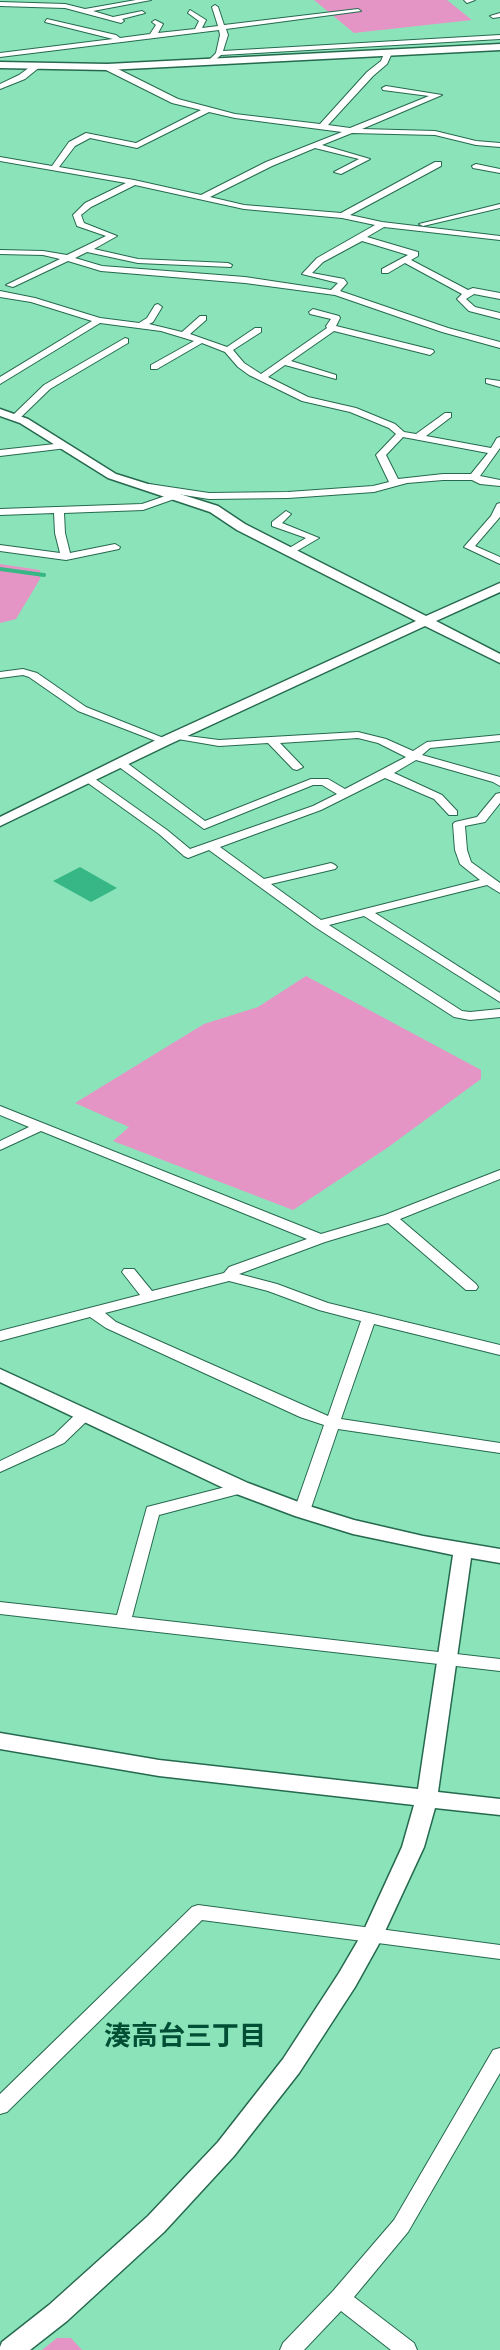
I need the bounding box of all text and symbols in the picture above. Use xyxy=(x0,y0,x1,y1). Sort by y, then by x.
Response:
district label: 湊高台三丁目 xyxy=(104,2022,266,2054)

